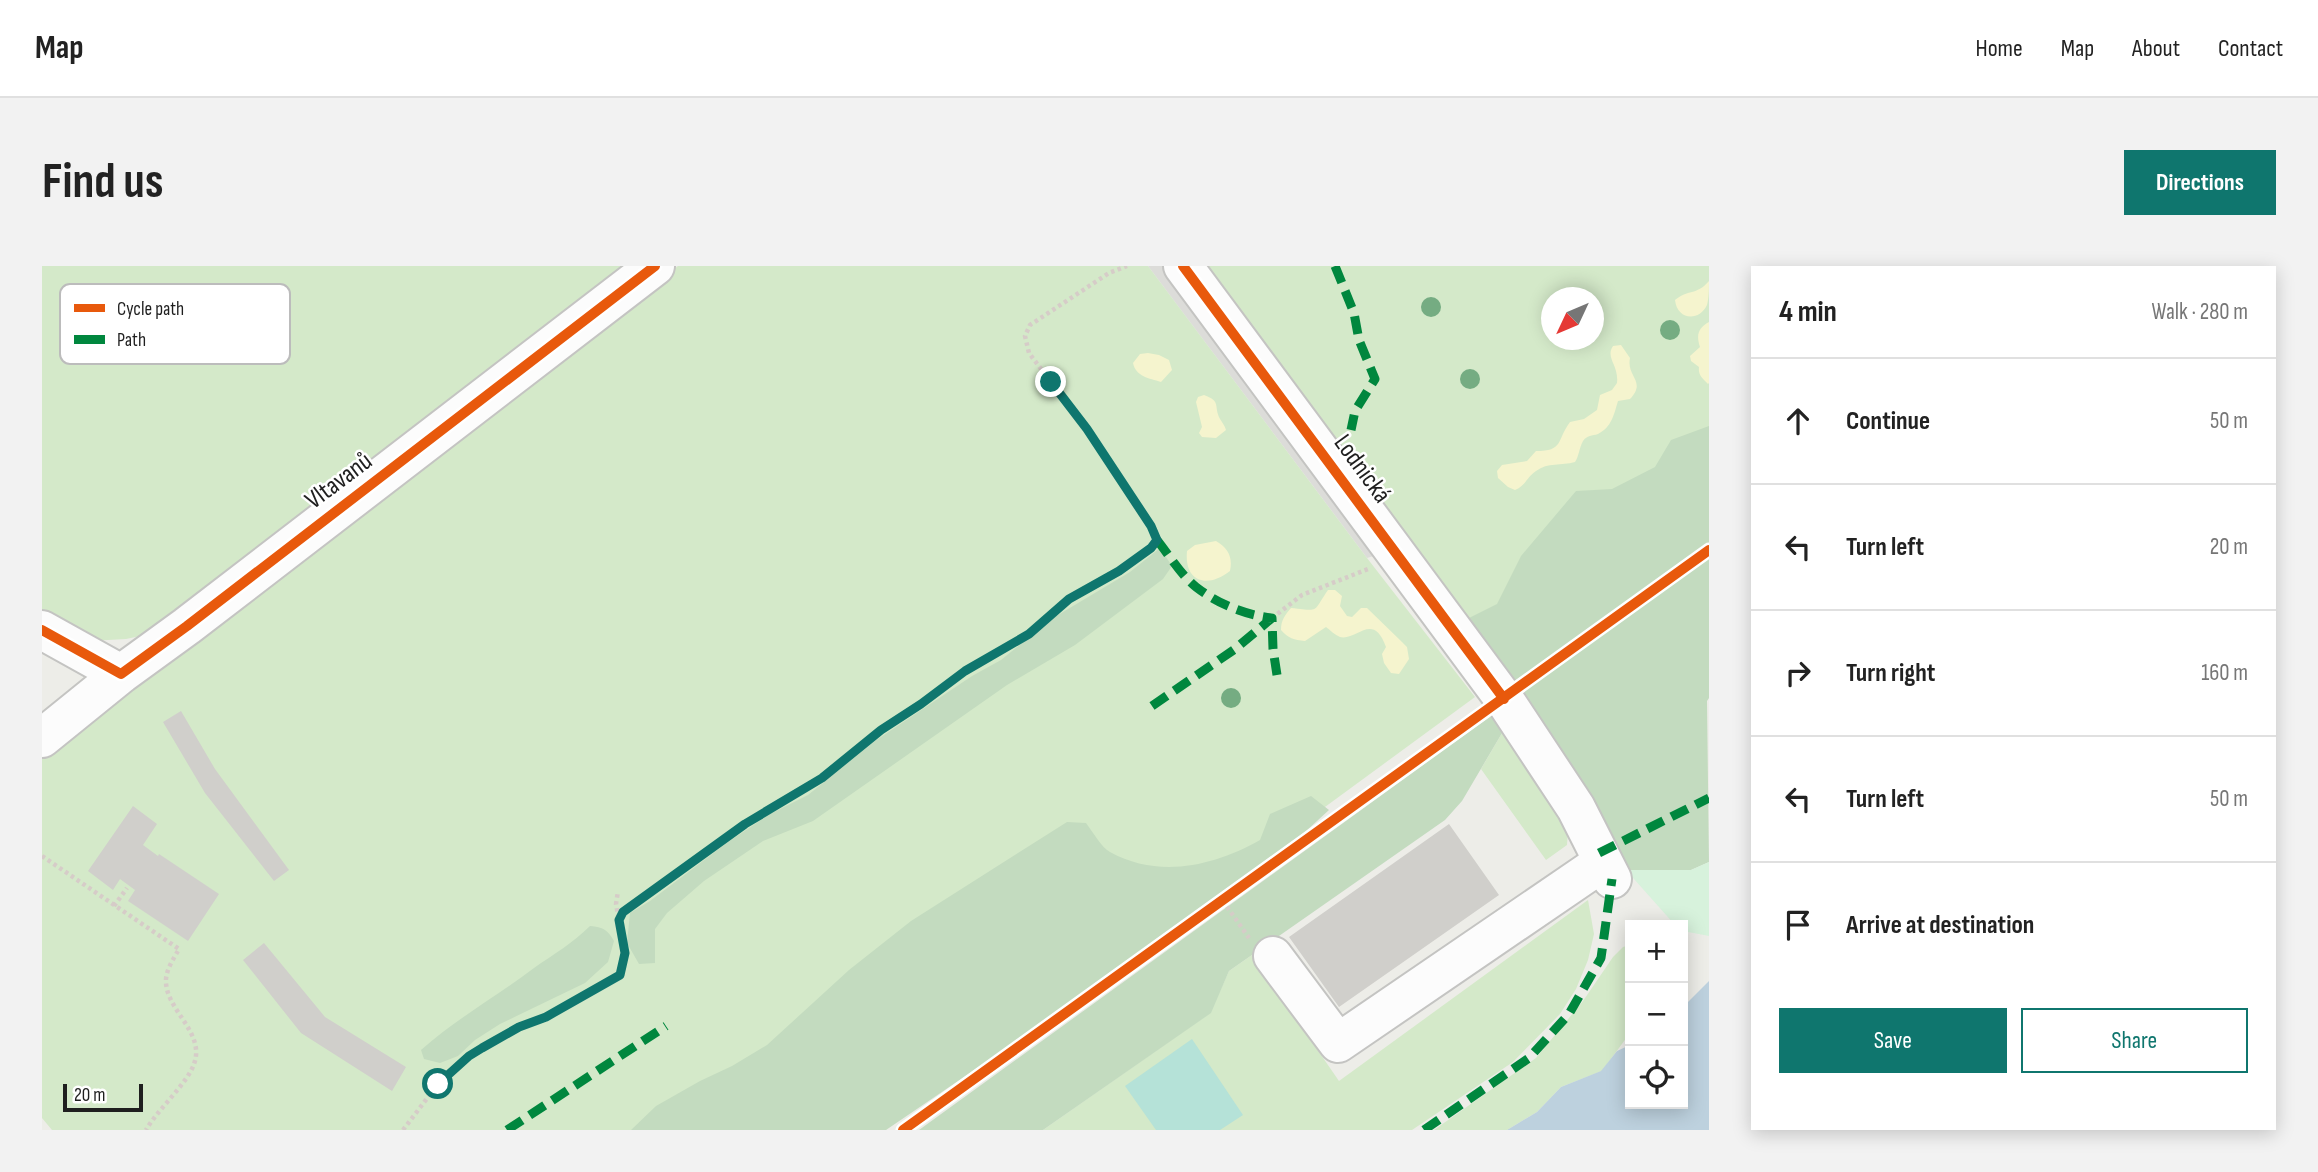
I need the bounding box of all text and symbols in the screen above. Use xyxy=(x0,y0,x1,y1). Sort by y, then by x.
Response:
text: Map xyxy=(35,28,84,68)
text: Home xyxy=(1975,34,2023,63)
text: Map xyxy=(2061,34,2094,63)
text: About xyxy=(2132,34,2180,63)
text: Contact xyxy=(2218,34,2283,63)
button: Directions xyxy=(2124,150,2276,215)
text: Find us xyxy=(42,153,164,212)
legend xyxy=(60,284,290,364)
north arrow xyxy=(1541,287,1604,350)
text: 4 min xyxy=(1779,294,1837,330)
text: Cycle path xyxy=(117,298,184,321)
text: Walk · 280 m xyxy=(2152,298,2248,326)
text: Path xyxy=(117,329,146,352)
route end xyxy=(1035,366,1066,397)
icon: ahead xyxy=(1779,402,1817,440)
text: Continue xyxy=(1846,406,1930,437)
text: 50 m xyxy=(2210,407,2248,435)
street label: Lodnická xyxy=(1327,429,1397,509)
street label: Vltavanů xyxy=(299,446,379,516)
icon: left xyxy=(1779,528,1817,566)
text: Turn left xyxy=(1846,532,1924,563)
text: 20 m xyxy=(2210,533,2248,561)
icon: right xyxy=(1779,654,1817,692)
text: Turn right xyxy=(1846,658,1935,689)
text: 160 m xyxy=(2201,659,2248,687)
icon: left xyxy=(1779,780,1817,818)
text: Turn left xyxy=(1846,784,1924,815)
text: 50 m xyxy=(2210,785,2248,813)
icon: arrive xyxy=(1779,906,1817,944)
text: Arrive at destination xyxy=(1846,910,2034,941)
map controls xyxy=(1625,920,1688,1109)
button: + xyxy=(1625,920,1688,983)
button: − xyxy=(1625,983,1688,1046)
button: Save xyxy=(1779,1008,2007,1073)
button: Share xyxy=(2021,1008,2248,1073)
button: locate xyxy=(1625,1046,1688,1109)
route start xyxy=(422,1068,453,1099)
scale bar xyxy=(63,1081,144,1113)
text: 20 m xyxy=(74,1084,106,1107)

